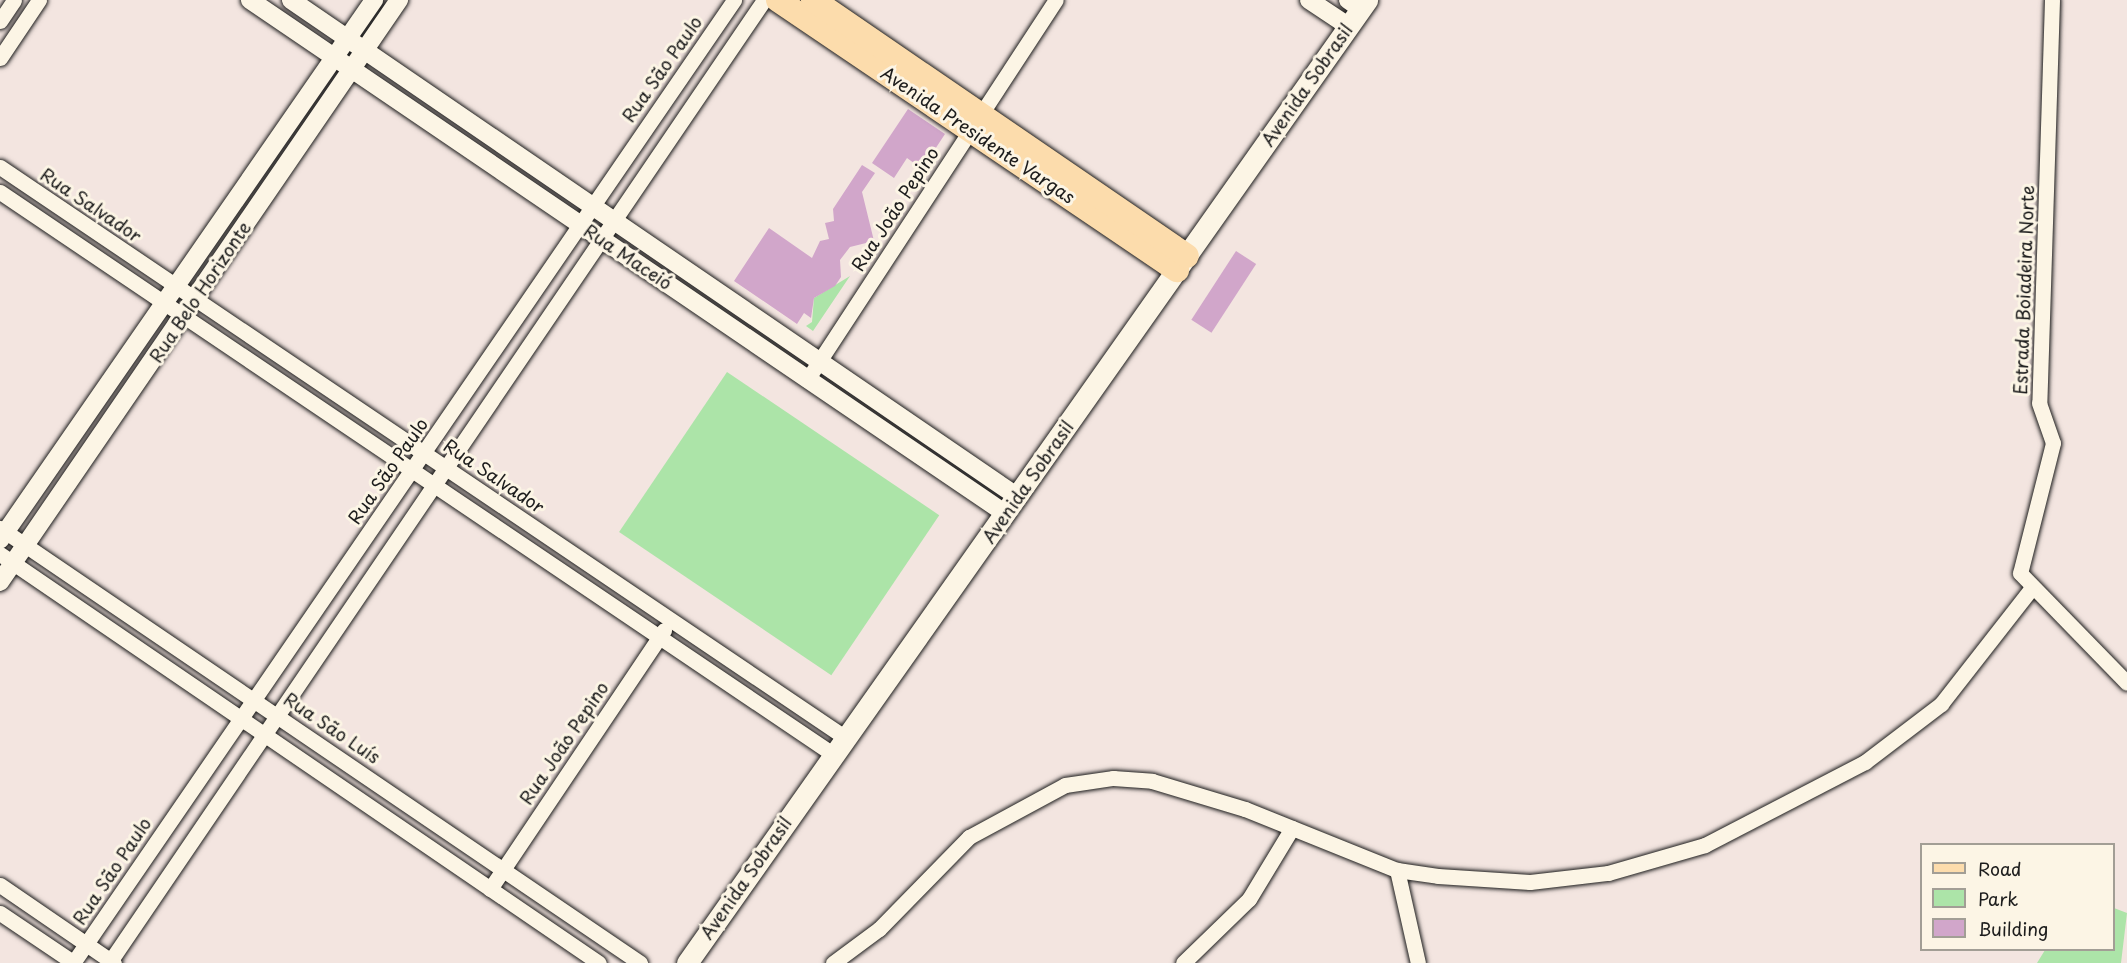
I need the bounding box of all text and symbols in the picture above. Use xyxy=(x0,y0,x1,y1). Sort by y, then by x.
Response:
street label: Rua São Paulo xyxy=(618,12,706,126)
street label: Avenida Sobrasil xyxy=(1257,20,1357,150)
street label: Avenida Presidente Vargas xyxy=(877,62,1079,208)
street label: Rua João Pepino xyxy=(847,143,943,275)
street label: Rua Salvador xyxy=(37,163,145,247)
street label: Estrada Boiadeira Norte xyxy=(2010,185,2038,395)
street label: Rua Belo Horizonte xyxy=(145,217,255,367)
street label: Rua Maceió xyxy=(580,220,676,294)
street label: Rua São Paulo xyxy=(344,414,432,528)
street label: Avenida Sobrasil xyxy=(978,417,1078,547)
street label: Rua Salvador xyxy=(440,434,548,518)
street label: Rua João Pepino xyxy=(515,677,613,809)
street label: Rua São Luís xyxy=(280,688,384,768)
street label: Rua São Paulo xyxy=(68,813,156,929)
street label: Avenida Sobrasil xyxy=(696,813,796,943)
legend xyxy=(1920,843,2115,951)
text: Road xyxy=(1978,855,2022,882)
text: Park xyxy=(1978,885,2018,912)
text: Building xyxy=(1978,915,2048,942)

